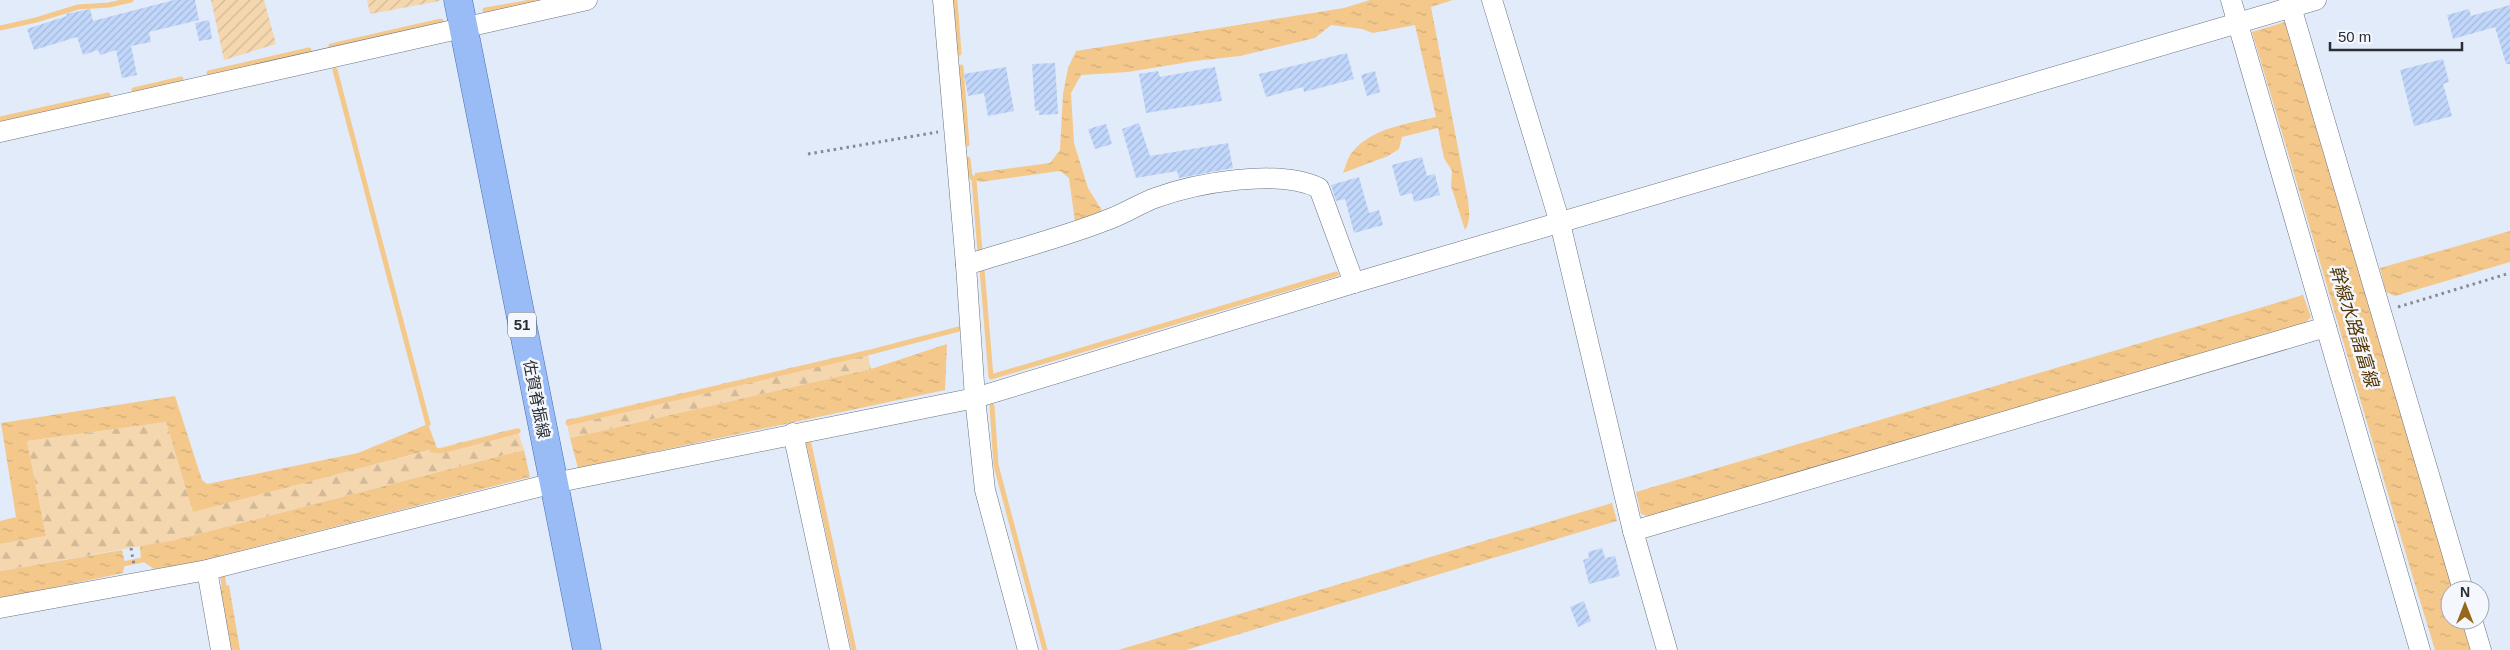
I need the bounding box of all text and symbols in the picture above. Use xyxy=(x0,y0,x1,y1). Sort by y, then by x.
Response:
scale bar xyxy=(2330,20,2462,52)
text: 50 m xyxy=(2338,28,2371,45)
water label: 幹線水路諸富線 xyxy=(2326,263,2383,391)
road number: 51 xyxy=(508,312,536,338)
street label: 佐賀脊振線 xyxy=(521,358,552,440)
north arrow xyxy=(2440,580,2490,630)
text: N xyxy=(2460,584,2470,600)

